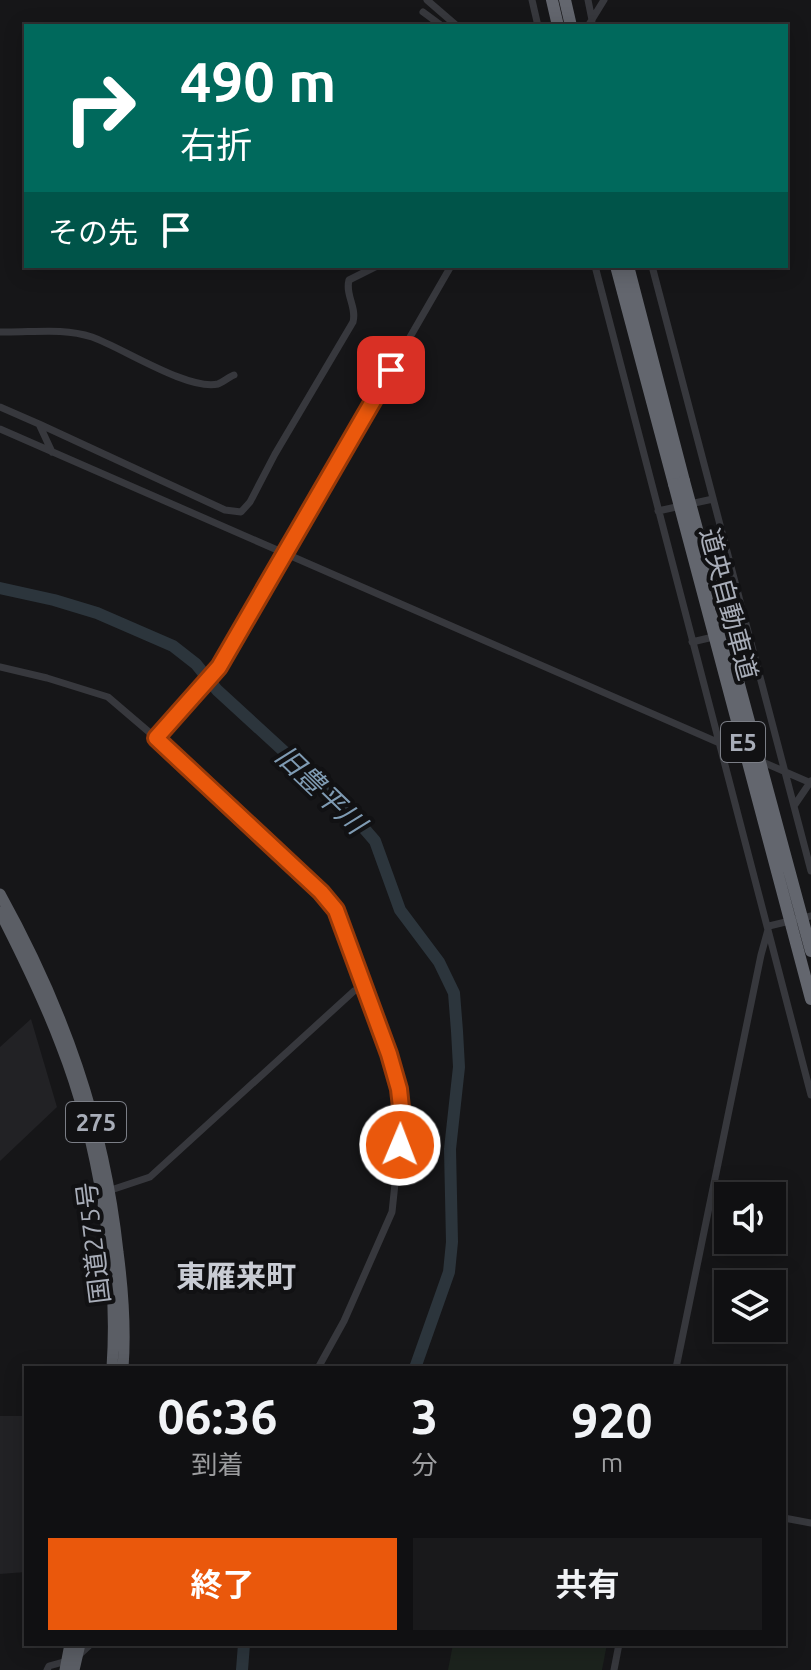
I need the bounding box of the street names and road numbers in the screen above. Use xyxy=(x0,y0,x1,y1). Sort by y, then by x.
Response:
street label: 道央自動車道 xyxy=(695,525,763,683)
road number: E5 xyxy=(721,722,765,762)
road number: 275 xyxy=(66,1102,126,1142)
street label: 国道275号 xyxy=(71,1181,115,1305)

